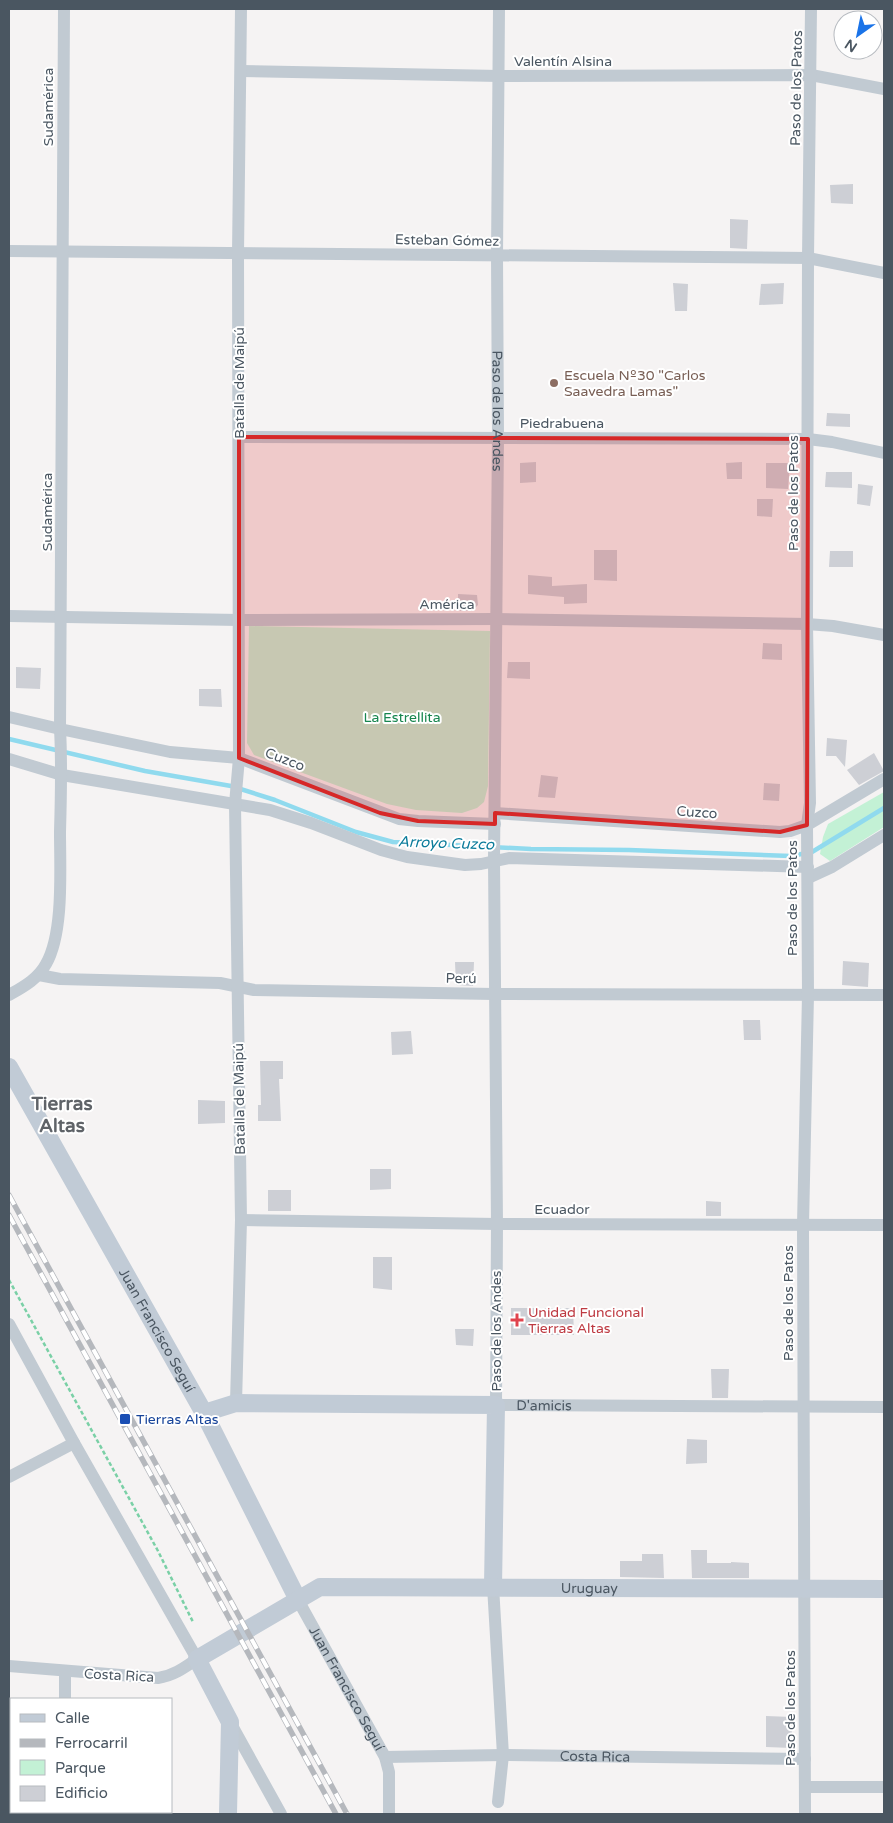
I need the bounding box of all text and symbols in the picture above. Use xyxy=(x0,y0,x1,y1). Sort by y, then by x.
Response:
north arrow xyxy=(833,10,883,60)
street label: Paso de los Patos xyxy=(787,30,806,146)
text: N xyxy=(842,35,861,56)
street label: Valentín Alsina xyxy=(514,53,612,70)
street label: Sudamérica xyxy=(40,68,57,146)
street label: Esteban Gómez xyxy=(395,231,499,250)
street label: Batalla de Maipú xyxy=(231,327,248,439)
street label: Paso de los Andes xyxy=(489,350,506,472)
place label: Escuela Nº30 "Carlos Saavedra Lamas" xyxy=(564,367,706,400)
marker: Escuela Nº30 "Carlos Saavedra Lamas" xyxy=(548,377,560,389)
street label: Piedrabuena xyxy=(520,415,604,432)
street label: Paso de los Patos xyxy=(785,435,802,551)
street label: Sudamérica xyxy=(39,473,56,551)
street label: América xyxy=(419,596,475,613)
park label: La Estrellita xyxy=(363,709,441,726)
street label: Cuzco xyxy=(263,744,307,775)
street label: Cuzco xyxy=(676,803,718,822)
water label: Arroyo Cuzco xyxy=(398,832,495,854)
street label: Paso de los Patos xyxy=(784,840,801,956)
street label: Perú xyxy=(445,970,477,987)
street label: Batalla de Maipú xyxy=(230,1043,249,1155)
district label: Tierras Altas xyxy=(30,1093,93,1137)
street label: Ecuador xyxy=(534,1201,590,1218)
street label: Paso de los Patos xyxy=(780,1245,797,1361)
street label: Juan Francisco Seguí xyxy=(115,1265,199,1396)
street label: Paso de los Andes xyxy=(488,1270,505,1391)
place label: Unidad Funcional Tierras Altas xyxy=(528,1304,644,1337)
marker: Unidad Funcional Tierras Altas xyxy=(510,1313,524,1327)
street label: D'amicis xyxy=(516,1397,572,1414)
place label: Tierras Altas xyxy=(136,1411,219,1428)
marker: Tierras Altas xyxy=(118,1412,132,1426)
street label: Uruguay xyxy=(561,1580,618,1597)
street label: Juan Francisco Seguí xyxy=(305,1623,388,1754)
street label: Paso de los Patos xyxy=(782,1650,799,1766)
street label: Costa Rica xyxy=(83,1665,155,1686)
legend xyxy=(10,1698,172,1813)
text: Calle xyxy=(55,1709,90,1727)
text: Ferrocarril xyxy=(55,1734,128,1752)
street label: Costa Rica xyxy=(560,1748,630,1766)
text: Parque xyxy=(55,1759,106,1777)
text: Edificio xyxy=(55,1784,108,1802)

